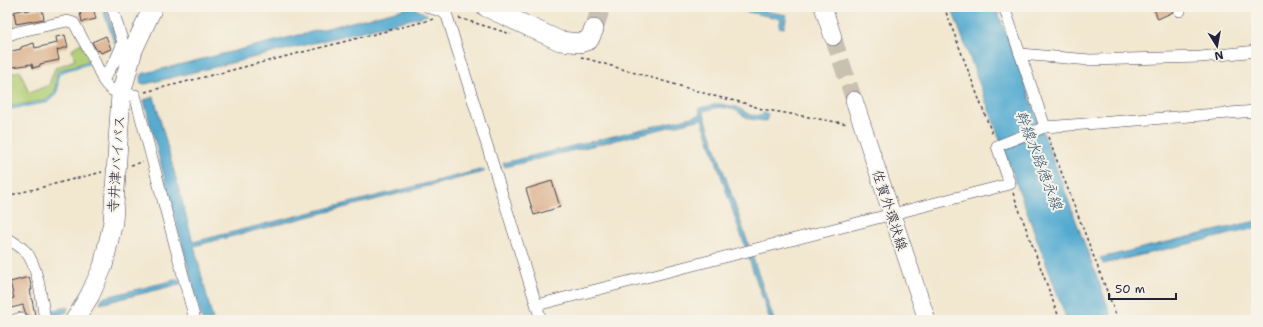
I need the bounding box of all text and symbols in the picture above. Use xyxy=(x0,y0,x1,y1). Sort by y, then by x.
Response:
north arrow xyxy=(1197,26,1237,66)
text: N xyxy=(1213,47,1225,64)
water label: 幹線水路徳永線 xyxy=(1011,107,1068,214)
street label: 寺井津バイパス xyxy=(104,115,128,213)
street label: 佐賀外環状線 xyxy=(868,167,912,253)
scale bar xyxy=(1109,275,1176,301)
text: 50 m xyxy=(1115,281,1145,297)

